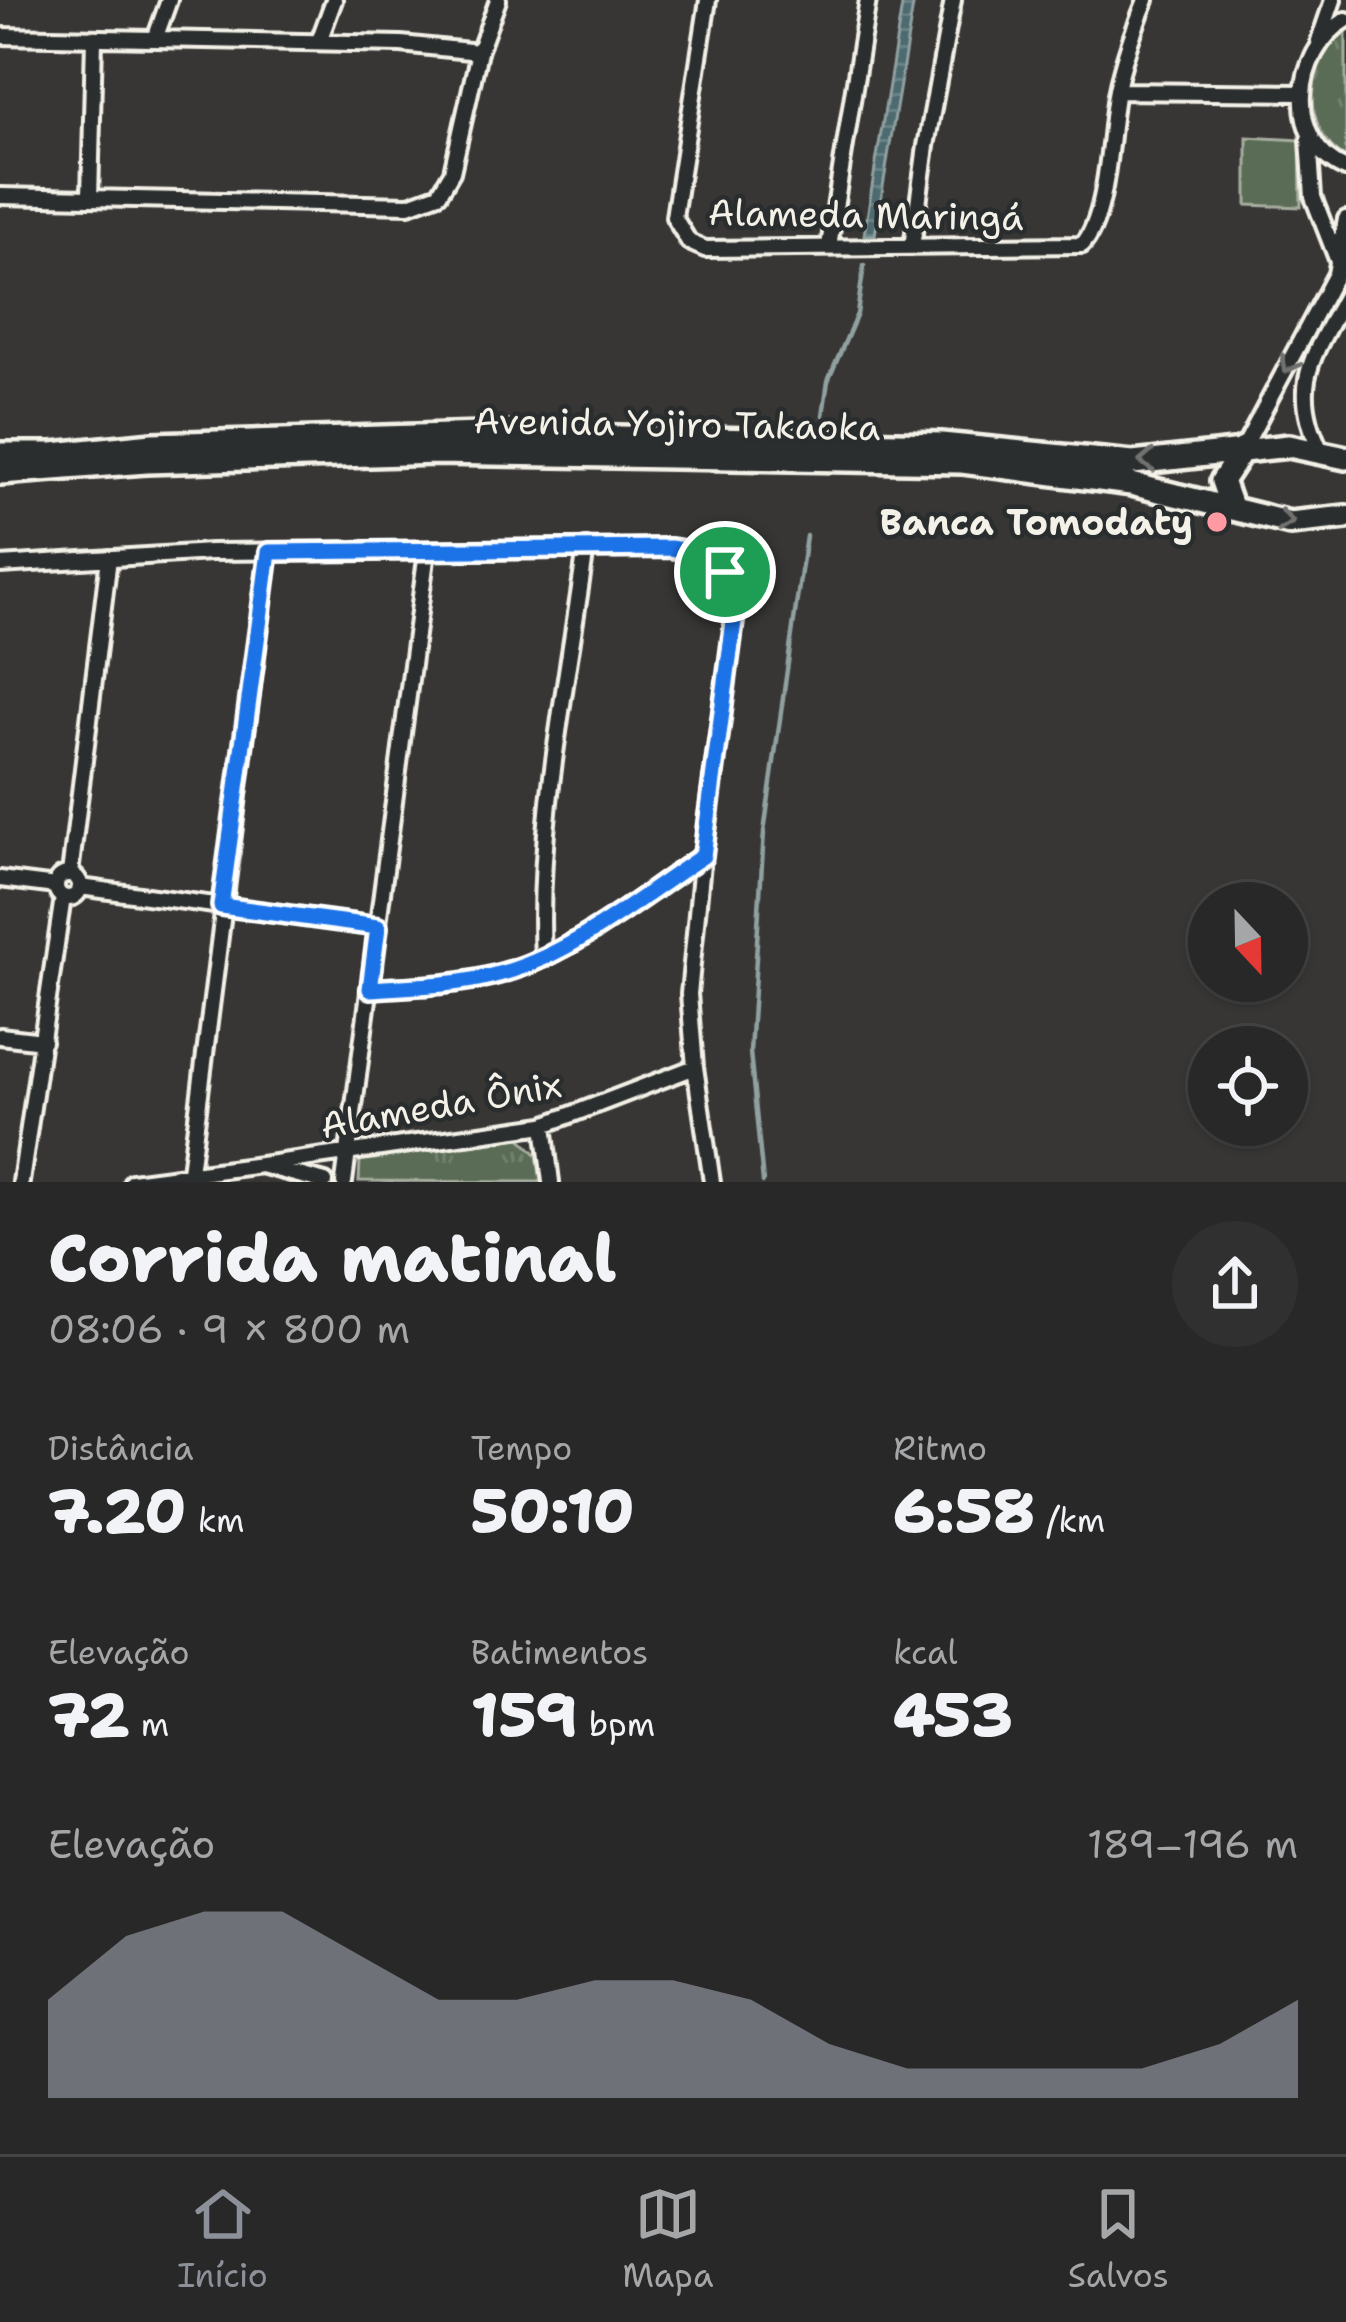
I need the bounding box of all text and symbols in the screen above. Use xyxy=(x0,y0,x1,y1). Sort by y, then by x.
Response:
street label: Alameda Maringá xyxy=(708,188,1024,242)
one-way arrow xyxy=(1280,353,1303,374)
street label: Avenida Yojiro Takaoka xyxy=(473,396,881,452)
one-way arrow xyxy=(1138,448,1156,474)
place label: Banca Tomodaty xyxy=(880,498,1193,547)
one-way arrow xyxy=(1276,507,1296,533)
marker: Banca Tomodaty xyxy=(1204,509,1230,535)
pin xyxy=(674,521,776,623)
icon: arrive xyxy=(692,539,758,605)
north arrow xyxy=(1188,882,1308,1002)
map controls xyxy=(1188,882,1308,1146)
button: locate xyxy=(1188,1026,1308,1146)
street label: Alameda Ônix xyxy=(317,1060,565,1150)
text: Corrida matinal xyxy=(48,1214,617,1302)
button: share xyxy=(1172,1221,1298,1347)
text: 08:06 · 9 × 800 m xyxy=(48,1303,410,1355)
text: Distância xyxy=(48,1426,193,1471)
text: Tempo xyxy=(471,1426,572,1471)
text: Ritmo xyxy=(893,1426,987,1471)
text: 7.20 xyxy=(48,1471,186,1551)
text: 50:10 xyxy=(471,1471,635,1551)
text: 6:58 xyxy=(893,1471,1035,1551)
text: km xyxy=(186,1498,244,1543)
text: /km xyxy=(1035,1498,1105,1543)
text: Elevação xyxy=(48,1630,190,1675)
text: Batimentos xyxy=(471,1630,648,1675)
text: kcal xyxy=(893,1630,957,1675)
text: 72 xyxy=(48,1675,129,1755)
text: 159 xyxy=(471,1675,578,1755)
text: 453 xyxy=(893,1675,1013,1755)
text: m xyxy=(129,1702,169,1747)
text: bpm xyxy=(578,1702,655,1747)
text: Elevação xyxy=(48,1818,215,1870)
text: 189–196 m xyxy=(1087,1818,1298,1870)
tab: Início xyxy=(177,2181,268,2298)
tab: Mapa xyxy=(622,2181,713,2298)
tab: Salvos xyxy=(1068,2181,1169,2298)

